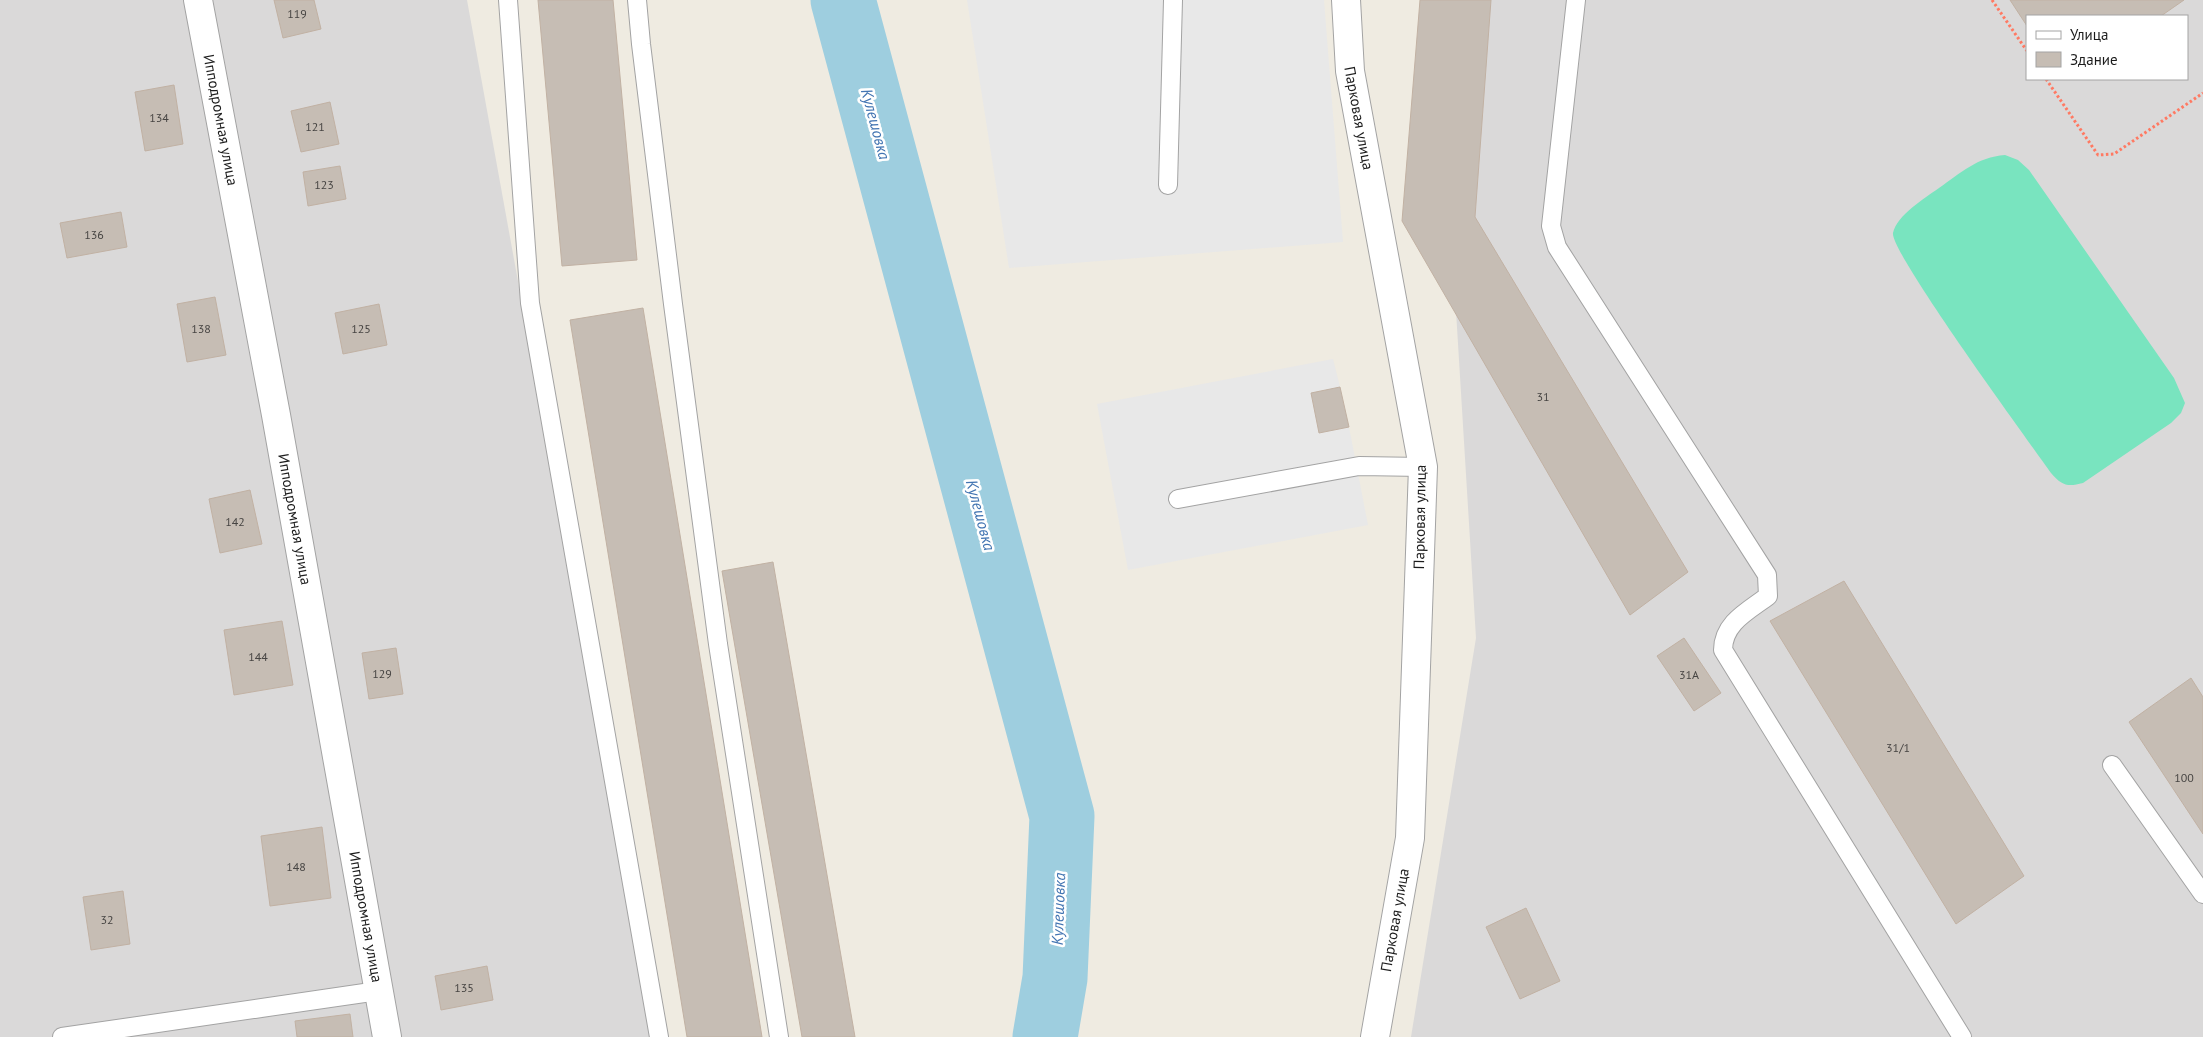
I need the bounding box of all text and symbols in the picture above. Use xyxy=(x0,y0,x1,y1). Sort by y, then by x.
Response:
house number: 119 xyxy=(287,6,307,21)
legend xyxy=(2026,15,2188,80)
text: Улица xyxy=(2070,25,2108,44)
text: Здание xyxy=(2070,50,2118,69)
street label: Ипподромная улица xyxy=(199,53,243,187)
street label: Парковая улица xyxy=(1340,65,1378,171)
water label: Кулешовка xyxy=(857,86,895,162)
house number: 134 xyxy=(149,110,169,125)
house number: 121 xyxy=(305,119,325,134)
house number: 123 xyxy=(314,177,334,192)
house number: 136 xyxy=(84,227,104,242)
house number: 138 xyxy=(191,321,211,336)
house number: 125 xyxy=(351,321,371,336)
house number: 31 xyxy=(1536,389,1550,404)
street label: Ипподромная улица xyxy=(274,452,316,586)
street label: Парковая улица xyxy=(1409,464,1430,570)
water label: Кулешовка xyxy=(962,477,1000,553)
house number: 142 xyxy=(225,514,245,529)
house number: 144 xyxy=(248,649,268,664)
house number: 129 xyxy=(372,666,392,681)
house number: 31А xyxy=(1679,667,1699,682)
house number: 31/1 xyxy=(1886,740,1910,755)
house number: 100 xyxy=(2174,770,2194,785)
street label: Ипподромная улица xyxy=(345,850,387,984)
house number: 148 xyxy=(286,859,306,874)
street label: Парковая улица xyxy=(1376,867,1413,973)
water label: Кулешовка xyxy=(1047,872,1069,946)
house number: 32 xyxy=(100,912,114,927)
house number: 135 xyxy=(454,980,474,995)

